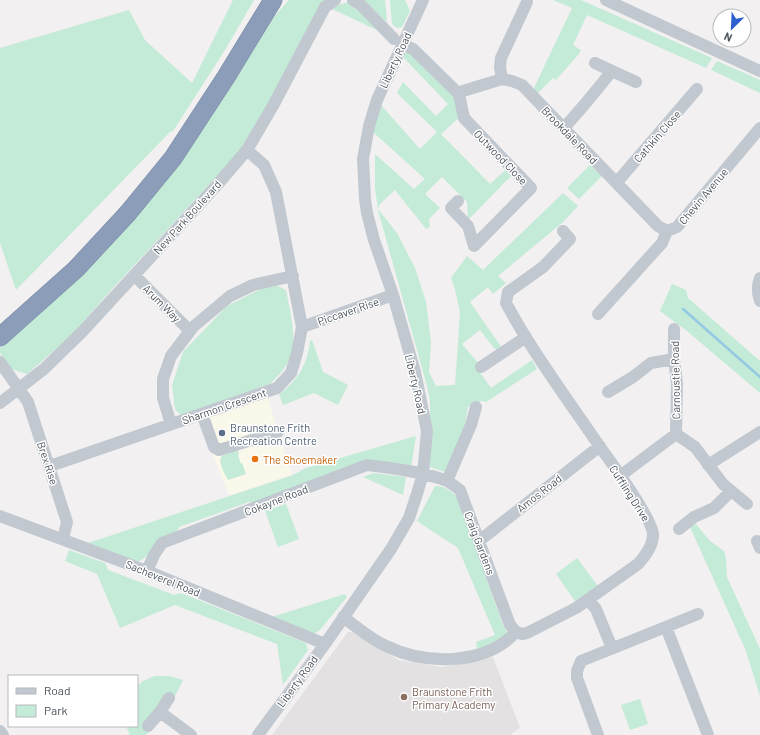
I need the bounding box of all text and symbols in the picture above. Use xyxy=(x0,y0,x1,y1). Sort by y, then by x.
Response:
north arrow xyxy=(712,8,752,48)
street label: Liberty Road xyxy=(376,30,414,90)
text: N xyxy=(722,30,734,45)
street label: Brookdale Road xyxy=(539,104,601,166)
street label: Cathkin Close xyxy=(631,107,683,165)
street label: Outwood Close xyxy=(472,127,530,187)
street label: Chevin Avenue xyxy=(676,165,730,227)
street label: New Park Boulevard xyxy=(150,177,224,257)
street label: Arum Way xyxy=(141,282,183,324)
street label: Piccaver Rise xyxy=(316,294,381,328)
street label: Carnoustie Road xyxy=(668,341,682,419)
street label: Liberty Road xyxy=(403,353,429,415)
street label: Sharmon Crescent xyxy=(180,385,268,427)
place label: Braunstone Frith Recreation Centre xyxy=(230,421,317,447)
marker: Braunstone Frith Recreation Centre xyxy=(217,428,227,438)
street label: Brex Rise xyxy=(35,440,61,486)
place label: The Shoemaker xyxy=(263,453,337,466)
marker: The Shoemaker xyxy=(250,454,260,464)
street label: Cuffling Drive xyxy=(607,463,653,523)
street label: Amos Road xyxy=(514,471,564,515)
street label: Cokayne Road xyxy=(242,482,310,518)
street label: Craig Gardens xyxy=(462,510,498,576)
street label: Sacheverel Road xyxy=(124,557,202,599)
street label: Liberty Road xyxy=(274,653,320,709)
legend xyxy=(8,675,138,727)
text: Road xyxy=(44,683,71,697)
place label: Braunstone Frith Primary Academy xyxy=(412,685,495,711)
marker: Braunstone Frith Primary Academy xyxy=(399,692,409,702)
text: Park xyxy=(44,703,68,717)

